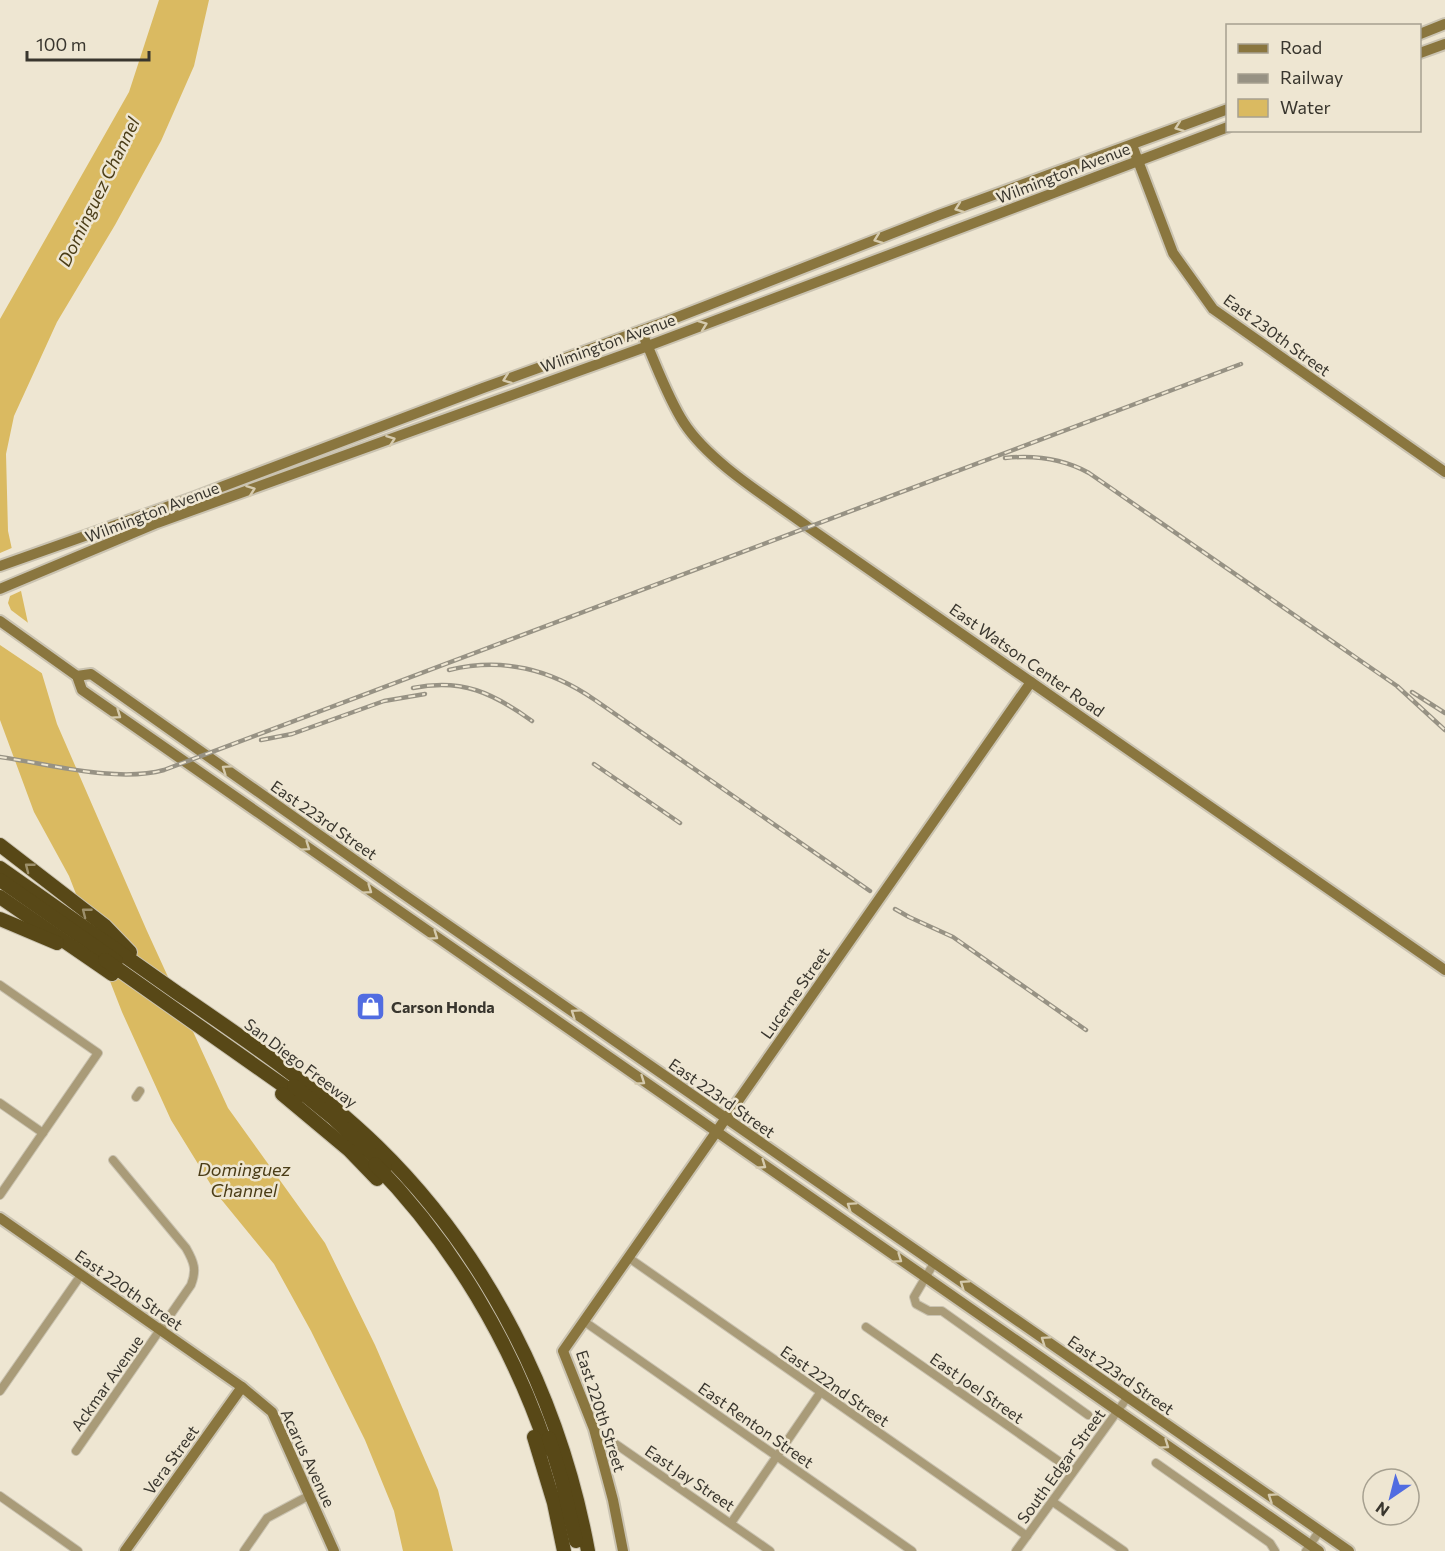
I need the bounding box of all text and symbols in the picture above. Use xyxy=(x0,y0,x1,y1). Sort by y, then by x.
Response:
scale bar xyxy=(27,24,148,62)
legend xyxy=(1226,24,1421,132)
text: 100 m xyxy=(36,33,86,55)
text: Road xyxy=(1280,36,1322,58)
text: Railway xyxy=(1280,66,1343,88)
text: Water xyxy=(1280,96,1331,118)
water label: Dominguez Channel xyxy=(52,113,144,270)
one-way arrow xyxy=(1174,120,1185,132)
street label: Wilmington Avenue xyxy=(993,138,1133,207)
one-way arrow xyxy=(954,201,965,213)
one-way arrow xyxy=(873,232,884,244)
street label: East 230th Street xyxy=(1220,290,1335,380)
street label: Wilmington Avenue xyxy=(538,309,678,376)
one-way arrow xyxy=(697,320,708,332)
one-way arrow xyxy=(503,372,513,385)
one-way arrow xyxy=(385,435,396,448)
street label: Wilmington Avenue xyxy=(82,477,222,546)
one-way arrow xyxy=(246,484,256,497)
street label: East Watson Center Road xyxy=(946,599,1108,720)
one-way arrow xyxy=(111,708,122,719)
one-way arrow xyxy=(221,765,232,776)
street label: East 223rd Street xyxy=(268,776,381,864)
one-way arrow xyxy=(300,840,311,851)
one-way arrow xyxy=(24,864,35,875)
one-way arrow xyxy=(361,883,372,894)
one-way arrow xyxy=(81,908,92,919)
one-way arrow xyxy=(427,929,438,940)
street label: Lucerne Street xyxy=(756,943,833,1042)
shop icon: Carson Honda xyxy=(354,991,386,1023)
place label: Carson Honda xyxy=(391,997,495,1016)
one-way arrow xyxy=(571,1009,582,1020)
street label: San Diego Freeway xyxy=(241,1014,361,1111)
street label: East 223rd Street xyxy=(666,1054,779,1142)
one-way arrow xyxy=(635,1074,646,1085)
water label: Dominguez Channel xyxy=(198,1158,291,1201)
one-way arrow xyxy=(755,1158,766,1169)
one-way arrow xyxy=(847,1202,858,1213)
street label: East 220th Street xyxy=(72,1245,187,1334)
one-way arrow xyxy=(892,1252,903,1263)
one-way arrow xyxy=(959,1280,970,1291)
street label: Ackmar Avenue xyxy=(67,1331,147,1434)
street label: East 223rd Street xyxy=(1065,1331,1178,1419)
one-way arrow xyxy=(1040,1336,1051,1347)
street label: East 222nd Street xyxy=(777,1341,894,1430)
street label: East 220th Street xyxy=(573,1348,630,1475)
street label: East Joel Street xyxy=(927,1348,1028,1427)
street label: East Renton Street xyxy=(695,1378,818,1472)
street label: South Edgar Street xyxy=(1013,1404,1109,1527)
street label: Acarus Avenue xyxy=(277,1406,339,1510)
street label: Vera Street xyxy=(139,1421,202,1498)
one-way arrow xyxy=(1159,1438,1170,1449)
street label: East Jay Street xyxy=(642,1441,739,1515)
north arrow xyxy=(1361,1467,1421,1527)
one-way arrow xyxy=(1268,1493,1279,1504)
text: N xyxy=(1372,1498,1392,1521)

